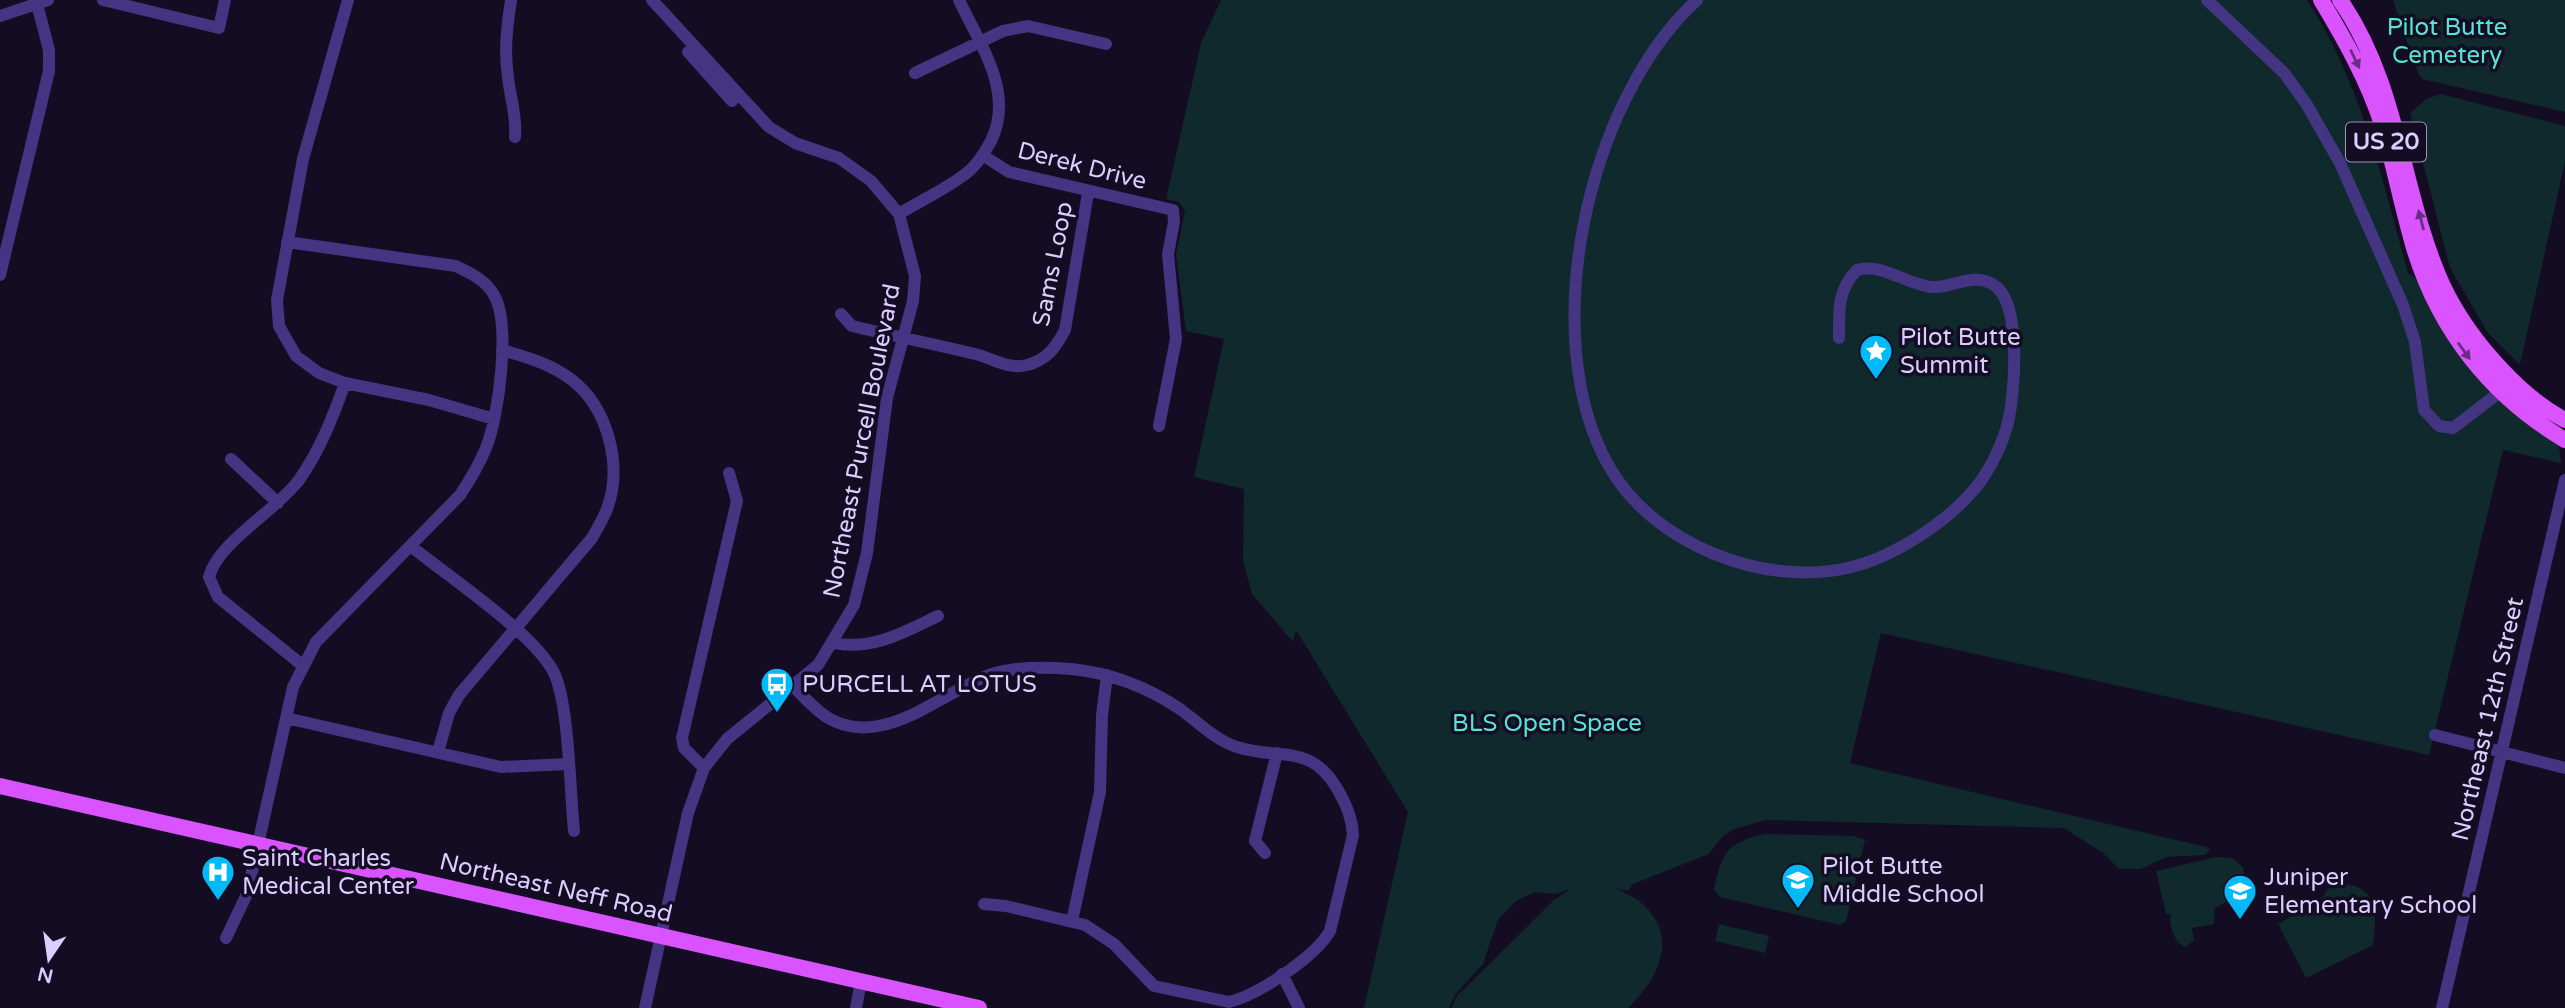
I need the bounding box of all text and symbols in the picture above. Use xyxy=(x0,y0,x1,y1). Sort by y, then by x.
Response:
park label: Pilot Butte Cemetery xyxy=(2387,13,2507,70)
one-way arrow xyxy=(2349,49,2361,69)
road number: US 20 xyxy=(2346,122,2426,162)
street label: Derek Drive xyxy=(1014,136,1150,196)
street label: Sams Loop xyxy=(1027,199,1079,329)
one-way arrow xyxy=(2416,210,2426,231)
street label: Northeast Purcell Boulevard xyxy=(817,281,907,601)
place label: Pilot Butte Summit xyxy=(1900,323,2021,380)
place icon: Pilot Butte Summit xyxy=(1857,332,1895,381)
one-way arrow xyxy=(2457,342,2471,360)
street label: Northeast 12th Street xyxy=(2446,594,2530,844)
bus stop icon: PURCELL AT LOTUS xyxy=(758,665,796,714)
place label: PURCELL AT LOTUS xyxy=(802,670,1037,699)
park label: BLS Open Space xyxy=(1452,709,1642,738)
place label: Saint Charles Medical Center xyxy=(242,844,415,901)
street label: Northeast Neff Road xyxy=(437,847,675,929)
place label: Pilot Butte Middle School xyxy=(1822,852,1984,909)
hospital icon: Saint Charles Medical Center xyxy=(199,853,237,902)
school or university icon: Pilot Butte Middle School xyxy=(1779,861,1817,910)
place label: Juniper Elementary School xyxy=(2264,863,2477,920)
school or university icon: Juniper Elementary School xyxy=(2221,872,2259,921)
north arrow xyxy=(14,924,84,994)
text: N xyxy=(35,962,55,987)

